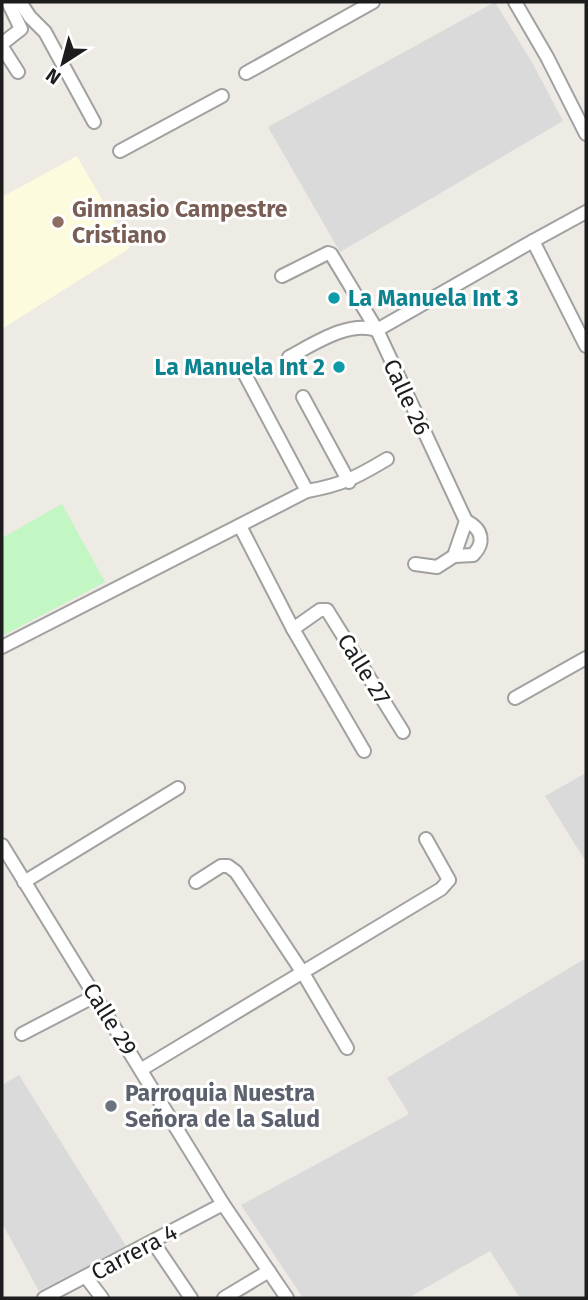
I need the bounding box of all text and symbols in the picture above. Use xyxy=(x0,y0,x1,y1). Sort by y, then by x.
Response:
north arrow xyxy=(28,28,98,98)
text: N xyxy=(41,63,65,89)
place label: Gimnasio Campestre Cristiano xyxy=(72,195,288,249)
marker: Gimnasio Campestre Cristiano xyxy=(50,214,66,230)
place label: La Manuela Int 3 xyxy=(348,284,519,312)
marker: La Manuela Int 3 xyxy=(326,290,342,306)
place label: La Manuela Int 2 xyxy=(155,353,325,381)
street label: Calle 26 xyxy=(377,355,437,439)
marker: La Manuela Int 2 xyxy=(331,359,347,375)
street label: Calle 27 xyxy=(331,628,397,710)
street label: Calle 29 xyxy=(77,978,143,1060)
place label: Parroquia Nuestra Señora de la Salud xyxy=(125,1079,320,1133)
marker: Parroquia Nuestra Señora de la Salud xyxy=(103,1098,119,1114)
street label: Carrera 4 xyxy=(86,1218,182,1286)

